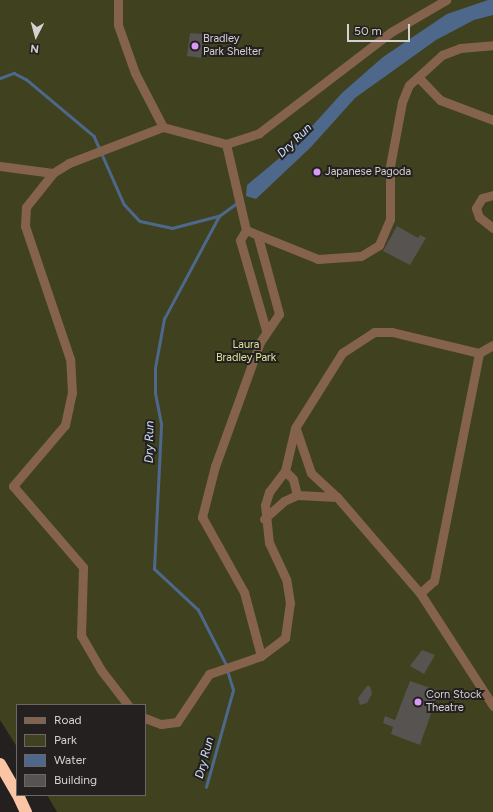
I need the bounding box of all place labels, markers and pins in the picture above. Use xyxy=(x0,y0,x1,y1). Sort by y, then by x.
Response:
place label: Bradley Park Shelter xyxy=(203,33,262,59)
marker: Bradley Park Shelter xyxy=(190,41,200,51)
place label: Japanese Pagoda xyxy=(325,165,411,179)
marker: Japanese Pagoda xyxy=(312,167,322,177)
place label: Corn Stock Theatre xyxy=(426,689,481,715)
marker: Corn Stock Theatre xyxy=(413,697,423,707)

